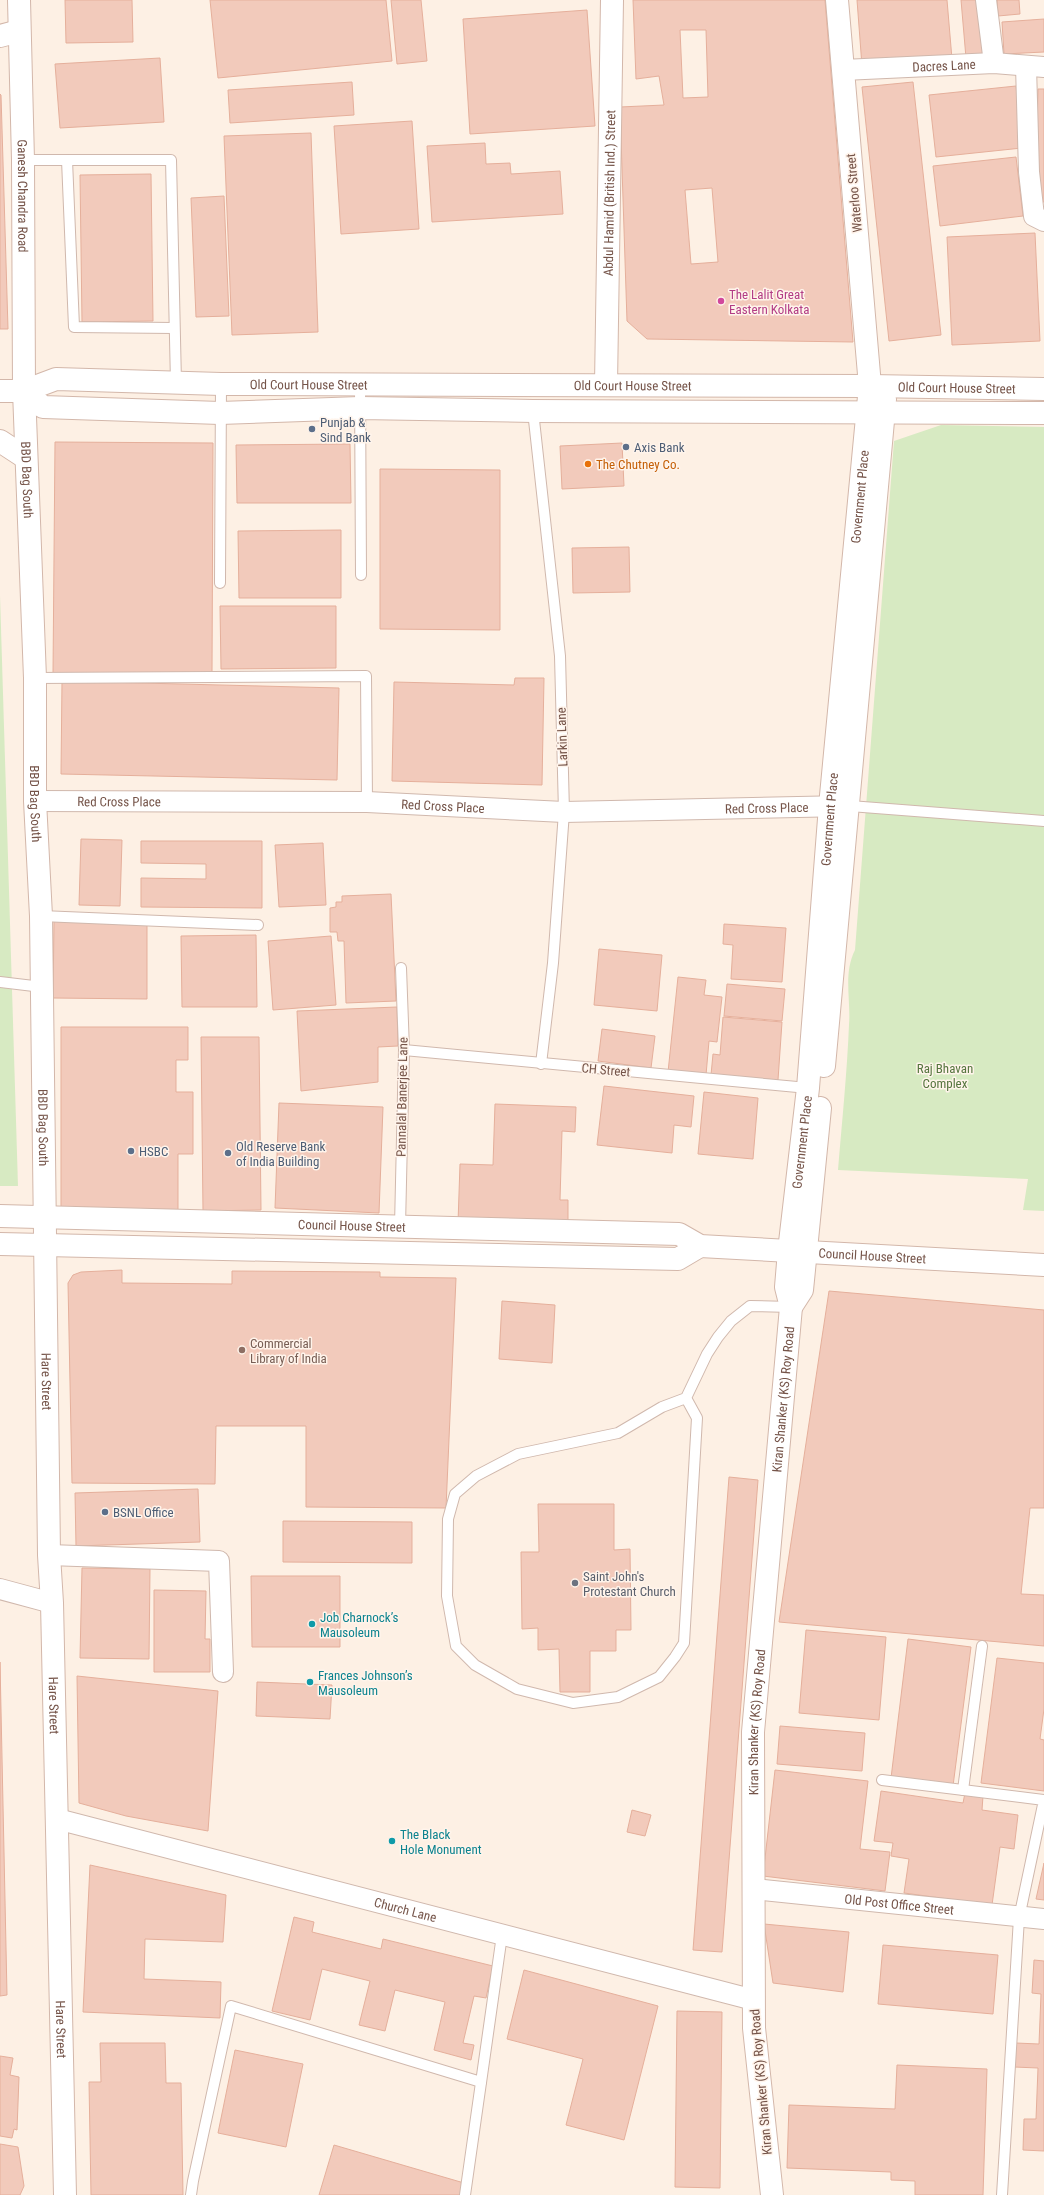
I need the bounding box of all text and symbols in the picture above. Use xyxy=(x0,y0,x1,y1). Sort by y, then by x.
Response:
street label: Dacres Lane xyxy=(912,56,976,74)
street label: Abdul Hamid (British Ind.) Street xyxy=(600,110,618,276)
street label: Ganesh Chandra Road xyxy=(15,139,31,253)
street label: Waterloo Street xyxy=(843,153,865,233)
place label: The Lalit Great Eastern Kolkata xyxy=(729,287,809,317)
marker: The Lalit Great Eastern Kolkata xyxy=(716,296,726,306)
street label: Old Court House Street xyxy=(250,377,368,392)
street label: Old Court House Street xyxy=(574,378,692,393)
street label: Old Court House Street xyxy=(898,379,1016,396)
place label: Punjab & Sind Bank xyxy=(320,415,371,445)
marker: Punjab & Sind Bank xyxy=(307,424,317,434)
place label: Axis Bank xyxy=(634,440,685,455)
street label: BBD Bag South xyxy=(18,441,36,519)
marker: Axis Bank xyxy=(621,442,631,452)
street label: Government Place xyxy=(848,449,871,544)
place label: The Chutney Co. xyxy=(596,457,680,472)
marker: The Chutney Co. xyxy=(583,459,593,469)
street label: Larkin Lane xyxy=(553,707,571,767)
street label: BBD Bag South xyxy=(28,765,45,843)
street label: Government Place xyxy=(818,772,841,867)
street label: Red Cross Place xyxy=(77,794,161,809)
street label: Red Cross Place xyxy=(401,796,485,815)
street label: Red Cross Place xyxy=(725,799,809,816)
street label: Pannalal Banerjee Lane xyxy=(393,1037,411,1157)
street label: CH Street xyxy=(581,1060,631,1080)
park label: Raj Bhavan Complex xyxy=(917,1061,973,1091)
street label: BBD Bag South xyxy=(36,1089,52,1166)
street label: Government Place xyxy=(789,1095,815,1189)
place label: Old Reserve Bank of India Building xyxy=(236,1139,325,1169)
place label: HSBC xyxy=(139,1144,168,1159)
marker: HSBC xyxy=(126,1146,136,1156)
marker: Old Reserve Bank of India Building xyxy=(223,1148,233,1158)
street label: Council House Street xyxy=(298,1216,406,1234)
street label: Council House Street xyxy=(818,1245,927,1266)
street label: Kiran Shanker (KS) Roy Road xyxy=(769,1326,797,1473)
place label: Commercial Library of India xyxy=(250,1336,327,1366)
marker: Commercial Library of India xyxy=(237,1345,247,1355)
street label: Hare Street xyxy=(39,1353,55,1411)
place label: BSNL Office xyxy=(113,1505,174,1520)
marker: BSNL Office xyxy=(100,1507,110,1517)
place label: Saint John's Protestant Church xyxy=(583,1569,676,1599)
marker: Saint John's Protestant Church xyxy=(570,1578,580,1588)
place label: Job Charnock’s Mausoleum xyxy=(320,1610,399,1640)
marker: Job Charnock’s Mausoleum xyxy=(307,1619,317,1629)
street label: Kiran Shanker (KS) Roy Road xyxy=(745,1648,768,1795)
place label: Frances Johnson’s Mausoleum xyxy=(318,1668,413,1698)
street label: Hare Street xyxy=(46,1676,62,1735)
marker: Frances Johnson’s Mausoleum xyxy=(305,1677,315,1687)
place label: The Black Hole Monument xyxy=(400,1827,482,1857)
marker: The Black Hole Monument xyxy=(387,1836,397,1846)
street label: Old Post Office Street xyxy=(844,1891,955,1917)
street label: Church Lane xyxy=(373,1894,438,1925)
street label: Hare Street xyxy=(53,2000,69,2058)
street label: Kiran Shanker (KS) Roy Road xyxy=(747,2008,775,2156)

